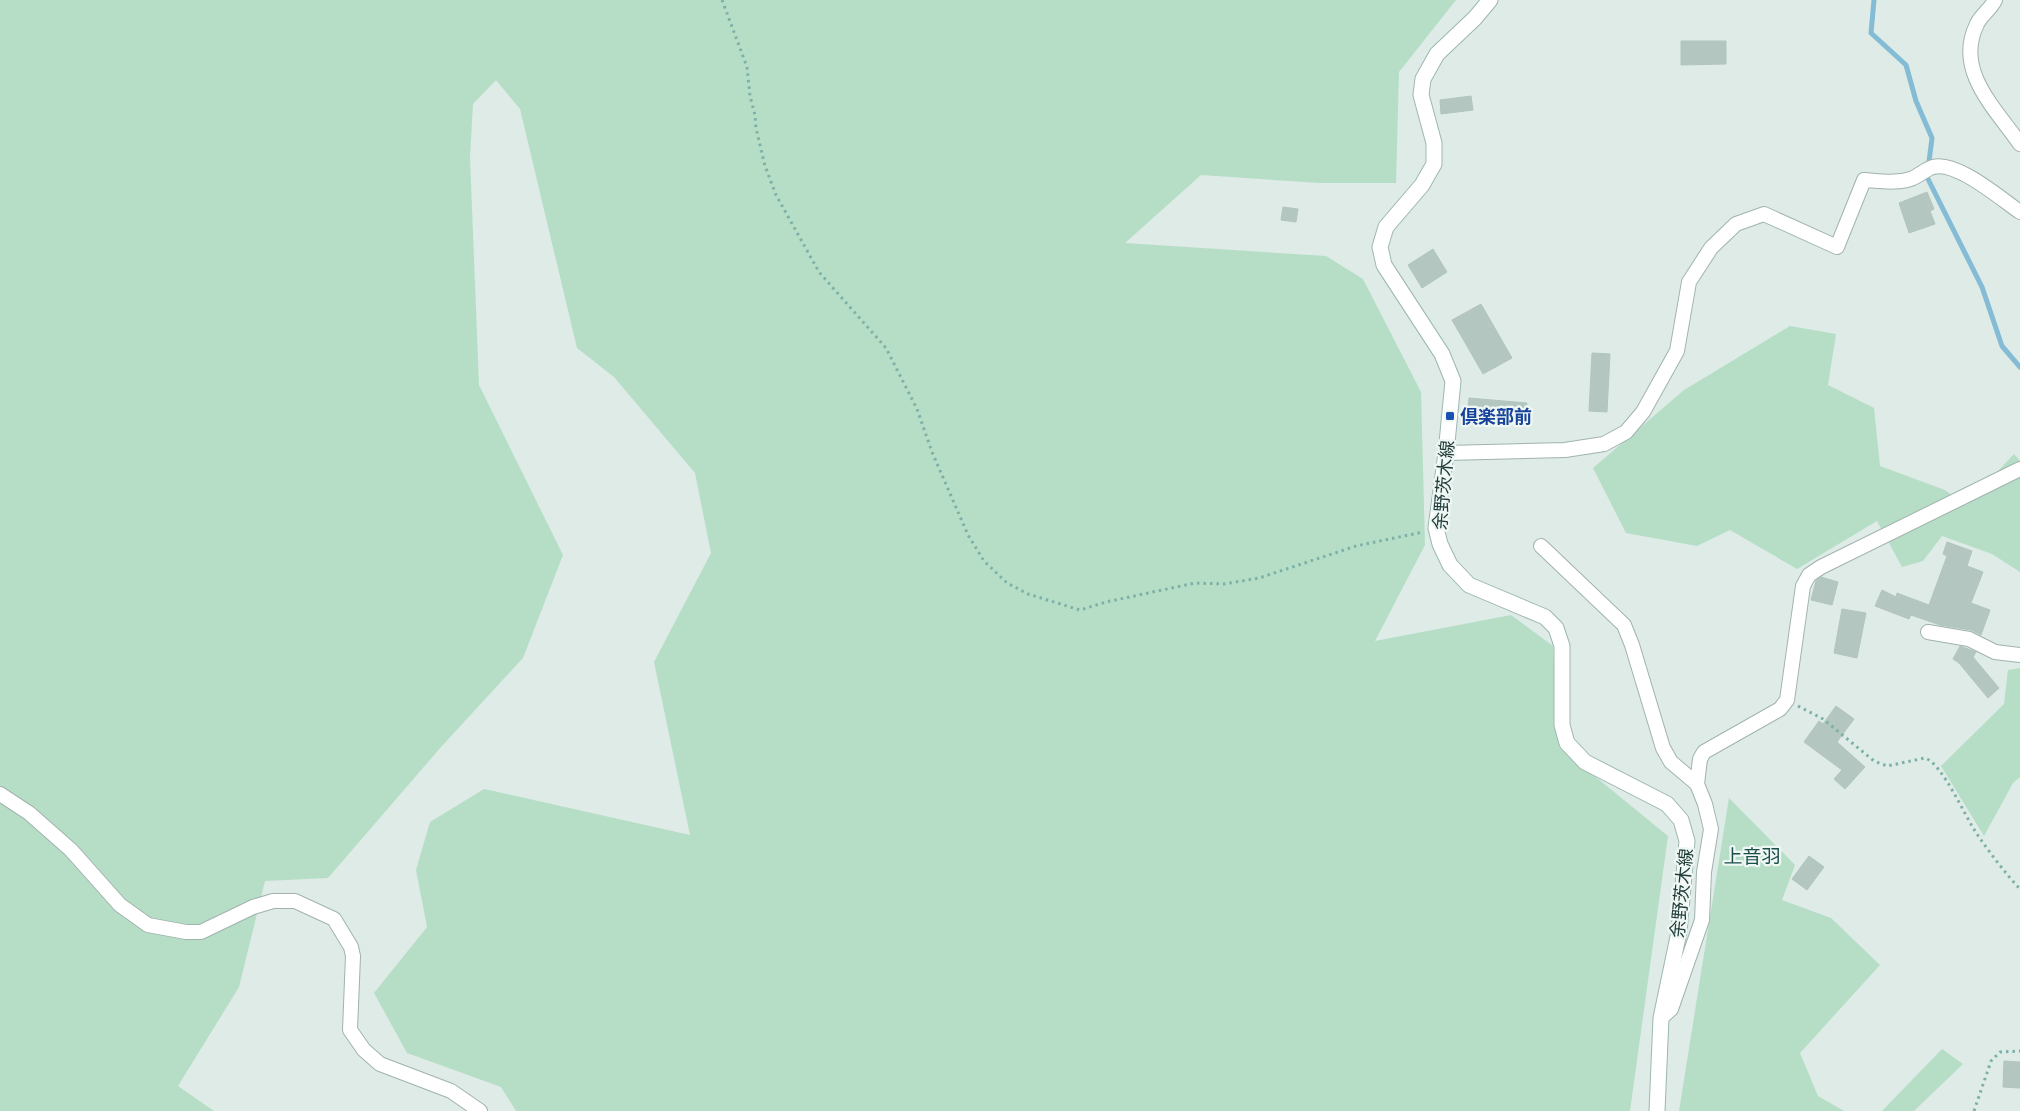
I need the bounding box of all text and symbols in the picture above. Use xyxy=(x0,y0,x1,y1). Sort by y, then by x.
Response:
place label: 倶楽部前 xyxy=(1460,404,1532,428)
marker: 倶楽部前 xyxy=(1444,410,1456,422)
street label: 余野茨木線 xyxy=(1427,439,1459,531)
district label: 上音羽 xyxy=(1723,843,1781,869)
street label: 余野茨木線 xyxy=(1664,847,1698,939)

